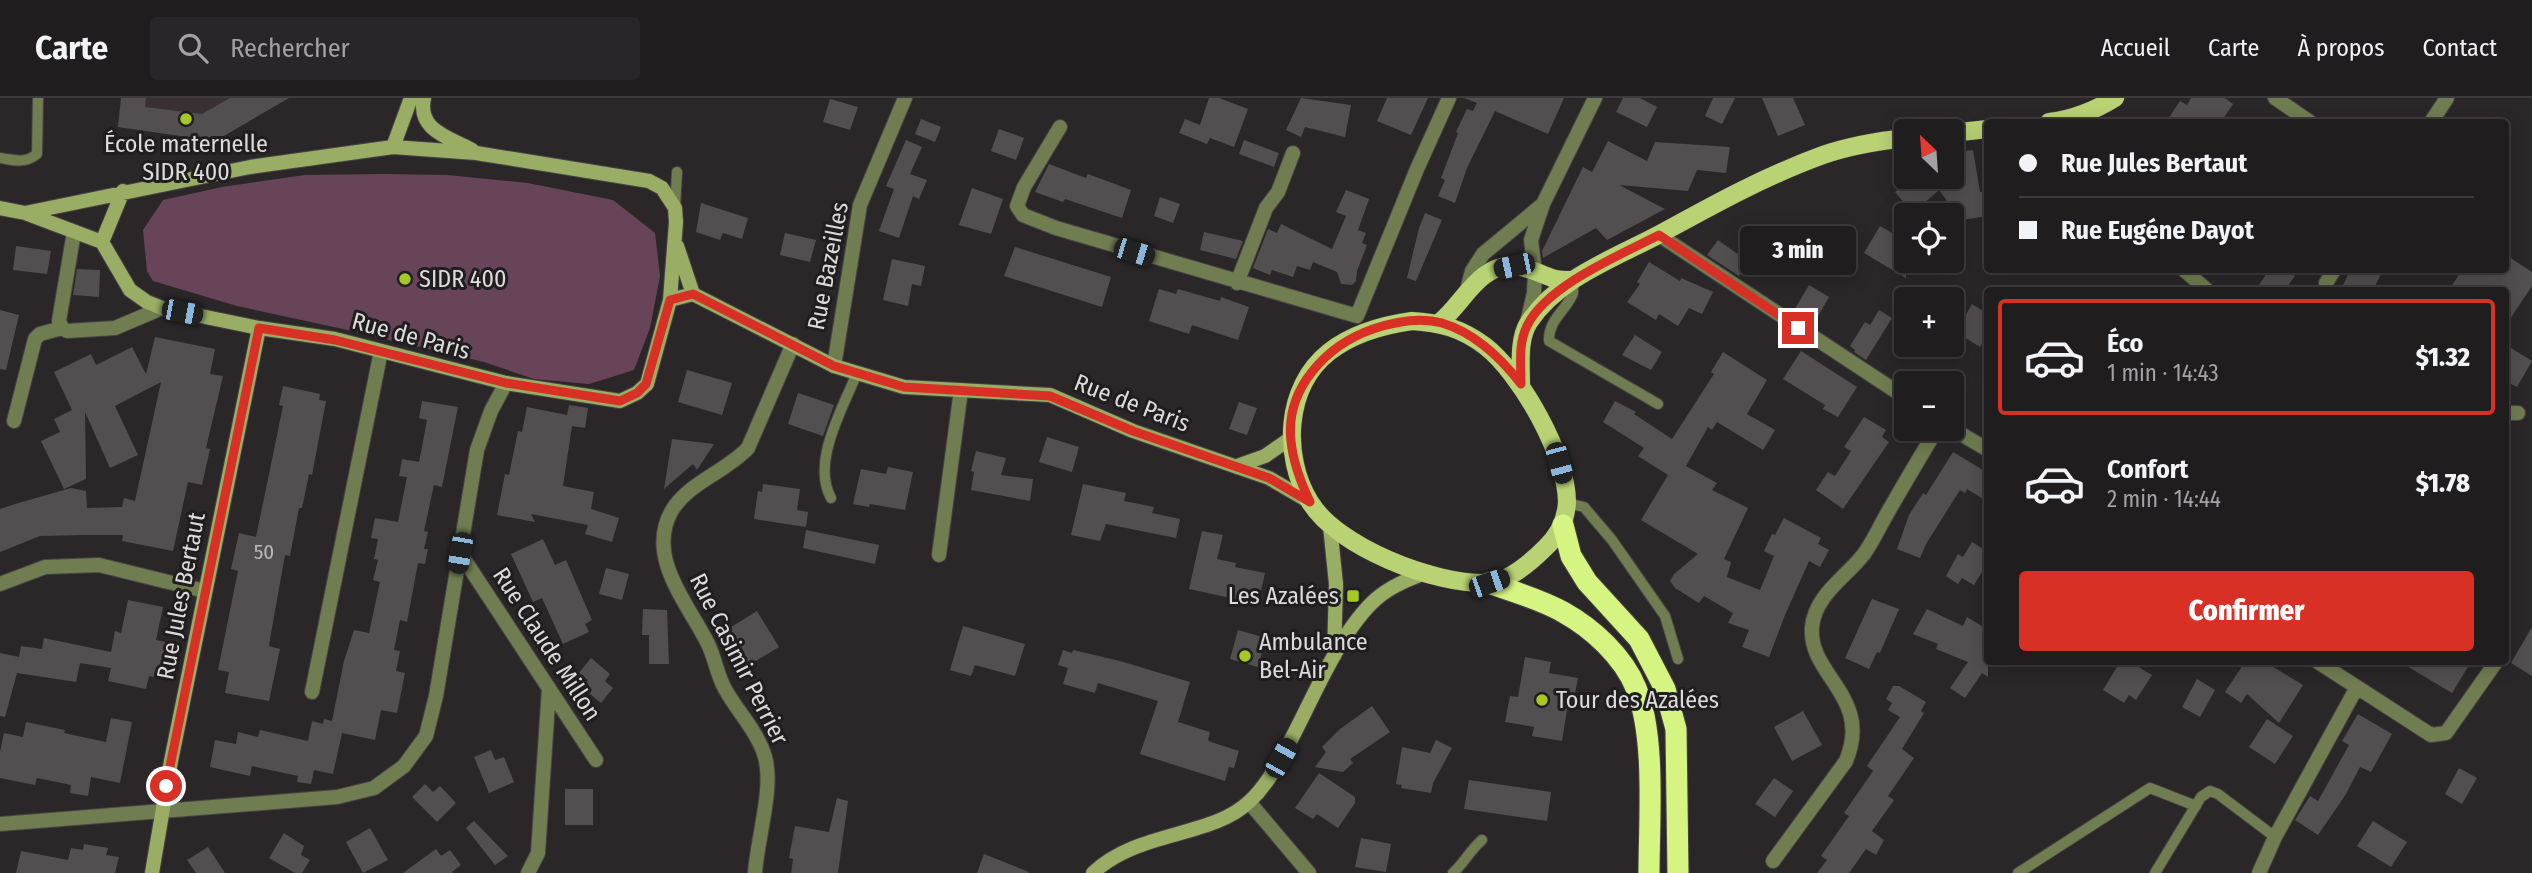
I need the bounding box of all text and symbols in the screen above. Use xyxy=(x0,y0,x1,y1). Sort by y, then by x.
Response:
search box xyxy=(150,17,640,80)
text: Carte xyxy=(35,28,108,68)
icon: search xyxy=(174,29,212,67)
text: Rechercher xyxy=(230,33,350,64)
text: Accueil xyxy=(2101,34,2170,62)
text: Carte xyxy=(2208,34,2259,62)
text: À propos xyxy=(2297,34,2384,62)
text: Contact xyxy=(2422,34,2497,62)
marker: École maternelle SIDR 400 xyxy=(178,111,194,127)
north arrow xyxy=(1894,119,1964,189)
map controls xyxy=(1894,119,1964,441)
place label: École maternelle SIDR 400 xyxy=(104,129,268,186)
text: Rue Jules Bertaut xyxy=(2061,148,2247,179)
street label: Rue Bazeilles xyxy=(802,200,854,332)
button: locate xyxy=(1894,203,1964,273)
text: Rue Eugéne Dayot xyxy=(2061,215,2254,246)
callout: 3 min xyxy=(1740,226,1856,275)
car xyxy=(1111,236,1158,268)
text: 3 min xyxy=(1772,236,1824,264)
car xyxy=(1492,251,1537,281)
place label: SIDR 400 xyxy=(419,265,506,293)
marker: SIDR 400 xyxy=(397,271,413,287)
button: + xyxy=(1894,287,1964,357)
car xyxy=(160,298,205,326)
street label: Rue de Paris xyxy=(349,307,473,365)
route end xyxy=(1782,312,1814,344)
icon: car xyxy=(2023,326,2086,389)
text: Éco xyxy=(2107,328,2144,359)
text: $1.32 xyxy=(2416,342,2470,373)
text: 1 min · 14:43 xyxy=(2107,359,2219,387)
street label: Rue de Paris xyxy=(1070,368,1194,438)
button: − xyxy=(1894,371,1964,441)
car xyxy=(1544,440,1575,486)
icon: car xyxy=(2023,452,2086,515)
text: Confort xyxy=(2107,454,2188,485)
text: $1.78 xyxy=(2416,468,2470,499)
text: 2 min · 14:44 xyxy=(2107,485,2221,513)
street label: Rue Jules Bertaut xyxy=(151,510,211,682)
car xyxy=(447,530,474,576)
house number: 50 xyxy=(254,539,274,565)
street label: Rue Claude Millon xyxy=(487,562,607,726)
car xyxy=(1466,566,1513,600)
street label: Rue Casimir Perrier xyxy=(684,569,794,750)
button: Confirmer xyxy=(2019,571,2474,651)
place label: Les Azalées xyxy=(1228,582,1339,610)
marker: Les Azalées xyxy=(1345,588,1361,604)
place label: Ambulance Bel-Air xyxy=(1259,628,1368,684)
marker: Ambulance Bel-Air xyxy=(1237,648,1253,664)
place label: Tour des Azalées xyxy=(1556,686,1719,714)
marker: Tour des Azalées xyxy=(1534,692,1550,708)
car xyxy=(1262,735,1301,781)
route start xyxy=(150,770,182,802)

